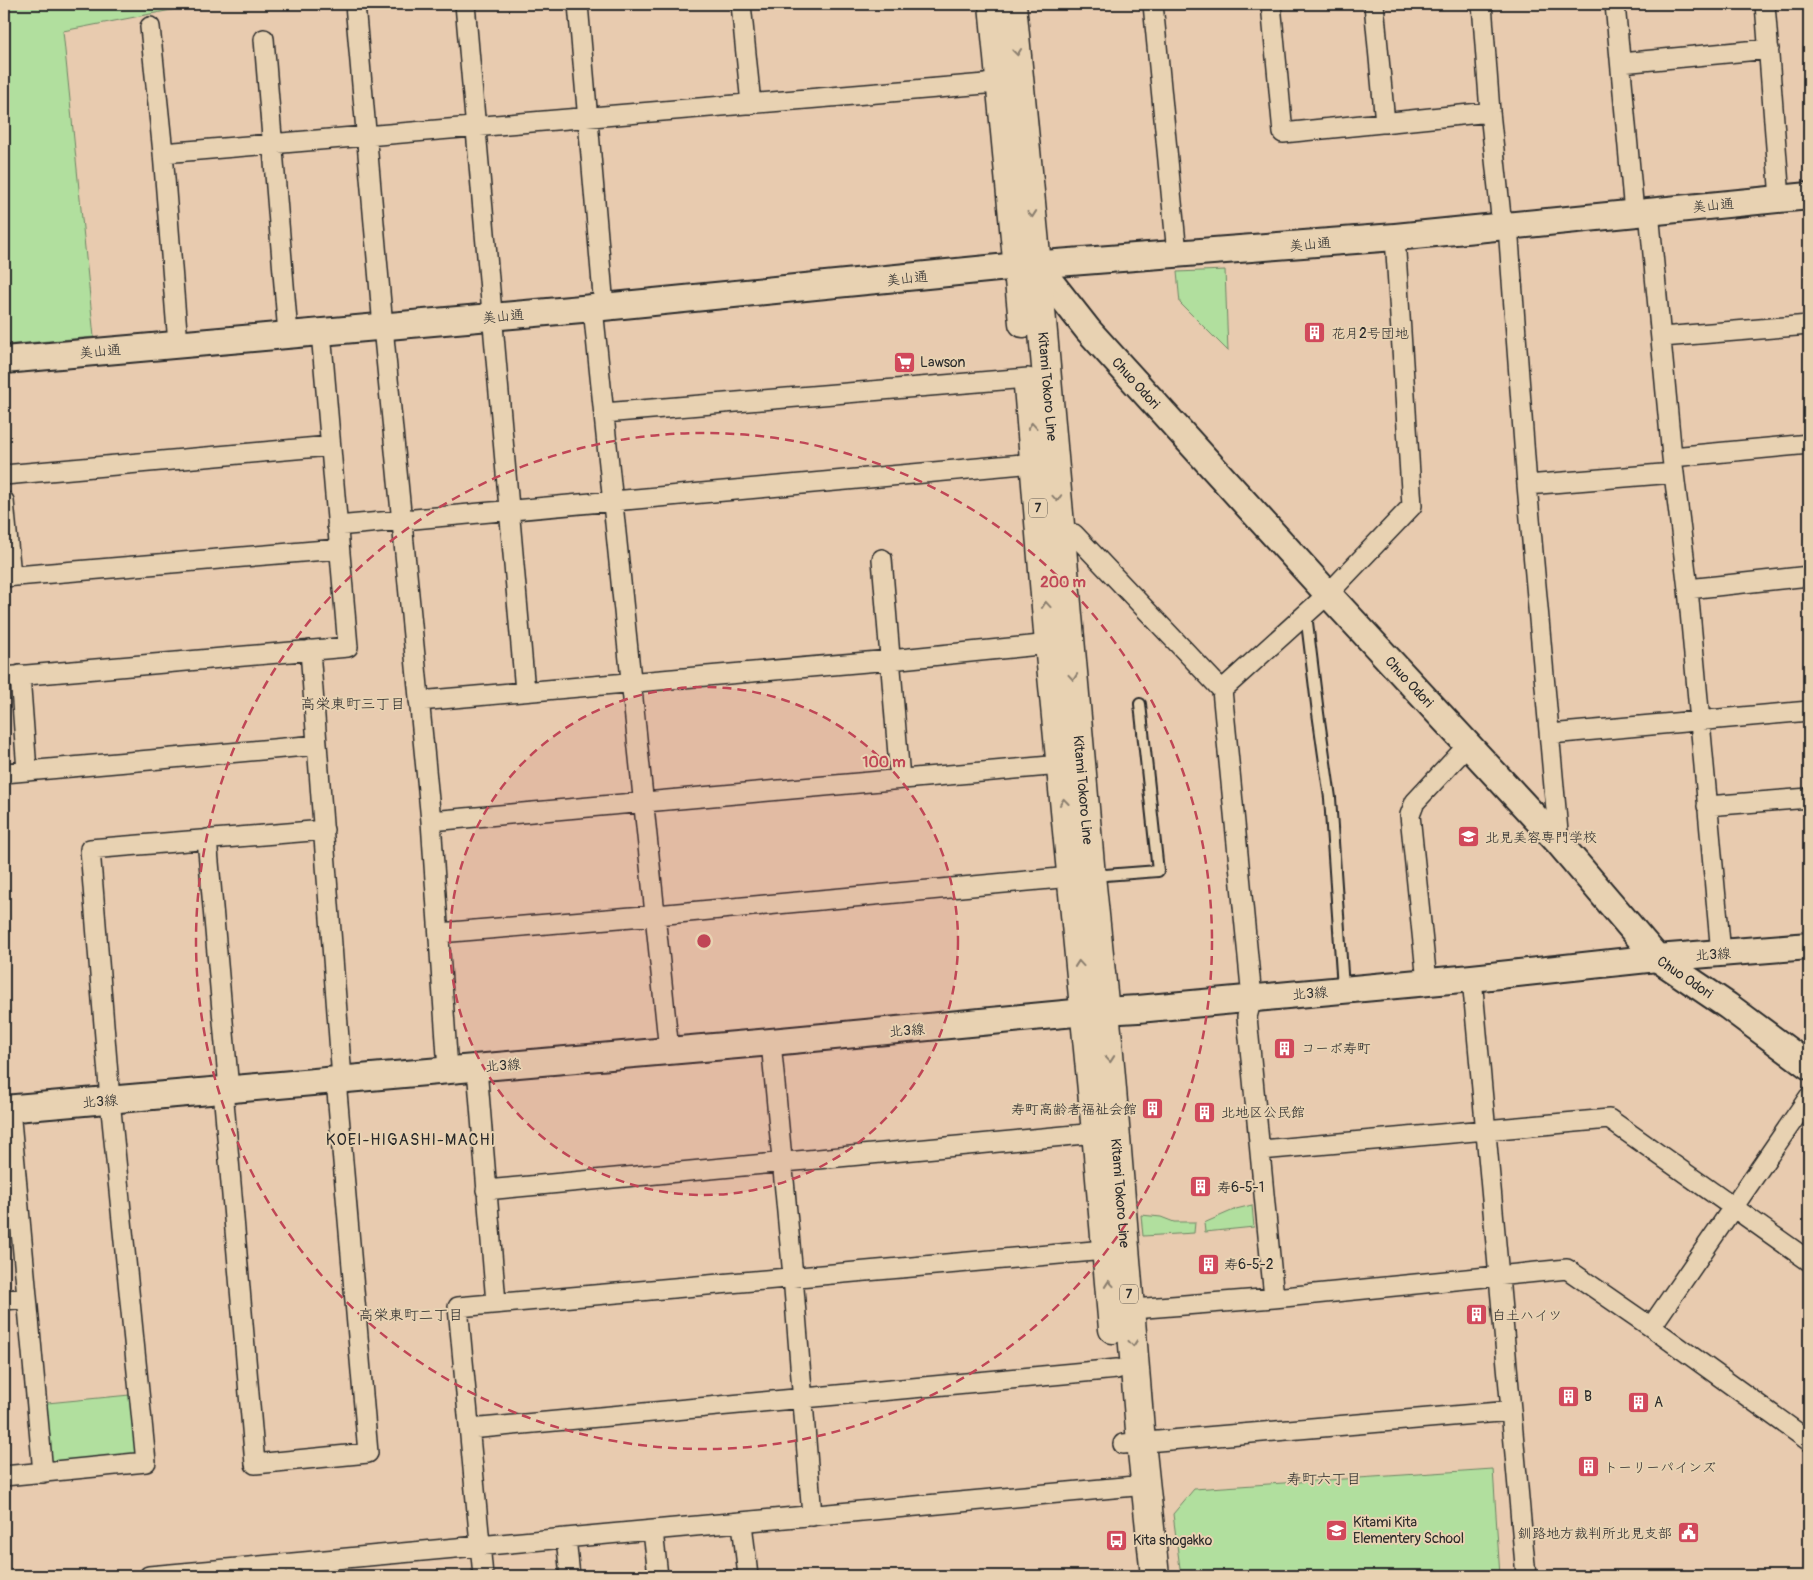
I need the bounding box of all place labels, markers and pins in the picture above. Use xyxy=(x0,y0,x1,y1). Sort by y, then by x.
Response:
building icon: 花月2号団地 xyxy=(1303,321,1327,345)
place label: 花月2号団地 xyxy=(1331,325,1409,342)
supermarket icon: Lawson xyxy=(892,350,916,374)
place label: Lawson xyxy=(920,354,965,371)
school or university icon: 北見美容専門学校 xyxy=(1457,825,1481,849)
place label: 北見美容専門学校 xyxy=(1485,829,1597,846)
centre of rings xyxy=(695,932,713,950)
building icon: コーポ寿町 xyxy=(1273,1036,1297,1060)
place label: コーポ寿町 xyxy=(1301,1040,1371,1057)
building icon: 寿町高齢者福祉会館 xyxy=(1141,1097,1165,1121)
building icon: 北地区公民館 xyxy=(1193,1100,1217,1124)
place label: 寿町高齢者福祉会館 xyxy=(1011,1101,1137,1118)
place label: 北地区公民館 xyxy=(1221,1104,1305,1121)
building icon: 寿6-5-1 xyxy=(1189,1175,1213,1199)
place label: 寿6-5-1 xyxy=(1217,1179,1264,1196)
building icon: 寿6-5-2 xyxy=(1196,1252,1220,1276)
place label: 寿6-5-2 xyxy=(1224,1256,1274,1273)
building icon: 白土ハイツ xyxy=(1464,1303,1488,1327)
place label: 白土ハイツ xyxy=(1492,1307,1562,1324)
building icon: B xyxy=(1556,1384,1580,1408)
place label: B xyxy=(1584,1388,1592,1405)
building icon: A xyxy=(1626,1390,1650,1414)
place label: A xyxy=(1654,1394,1663,1411)
building icon: トーリーパインズ xyxy=(1576,1455,1600,1479)
place label: トーリーパインズ xyxy=(1604,1459,1716,1476)
place label: Kitami Kita Elementery School xyxy=(1353,1514,1464,1547)
school or university icon: Kitami Kita Elementery School xyxy=(1325,1518,1349,1542)
public building icon: 釧路地方裁判所北見支部 xyxy=(1676,1521,1700,1545)
place label: 釧路地方裁判所北見支部 xyxy=(1518,1525,1672,1542)
bus stop icon: Kita shogakko xyxy=(1105,1528,1129,1552)
place label: Kita shogakko xyxy=(1133,1532,1213,1549)

